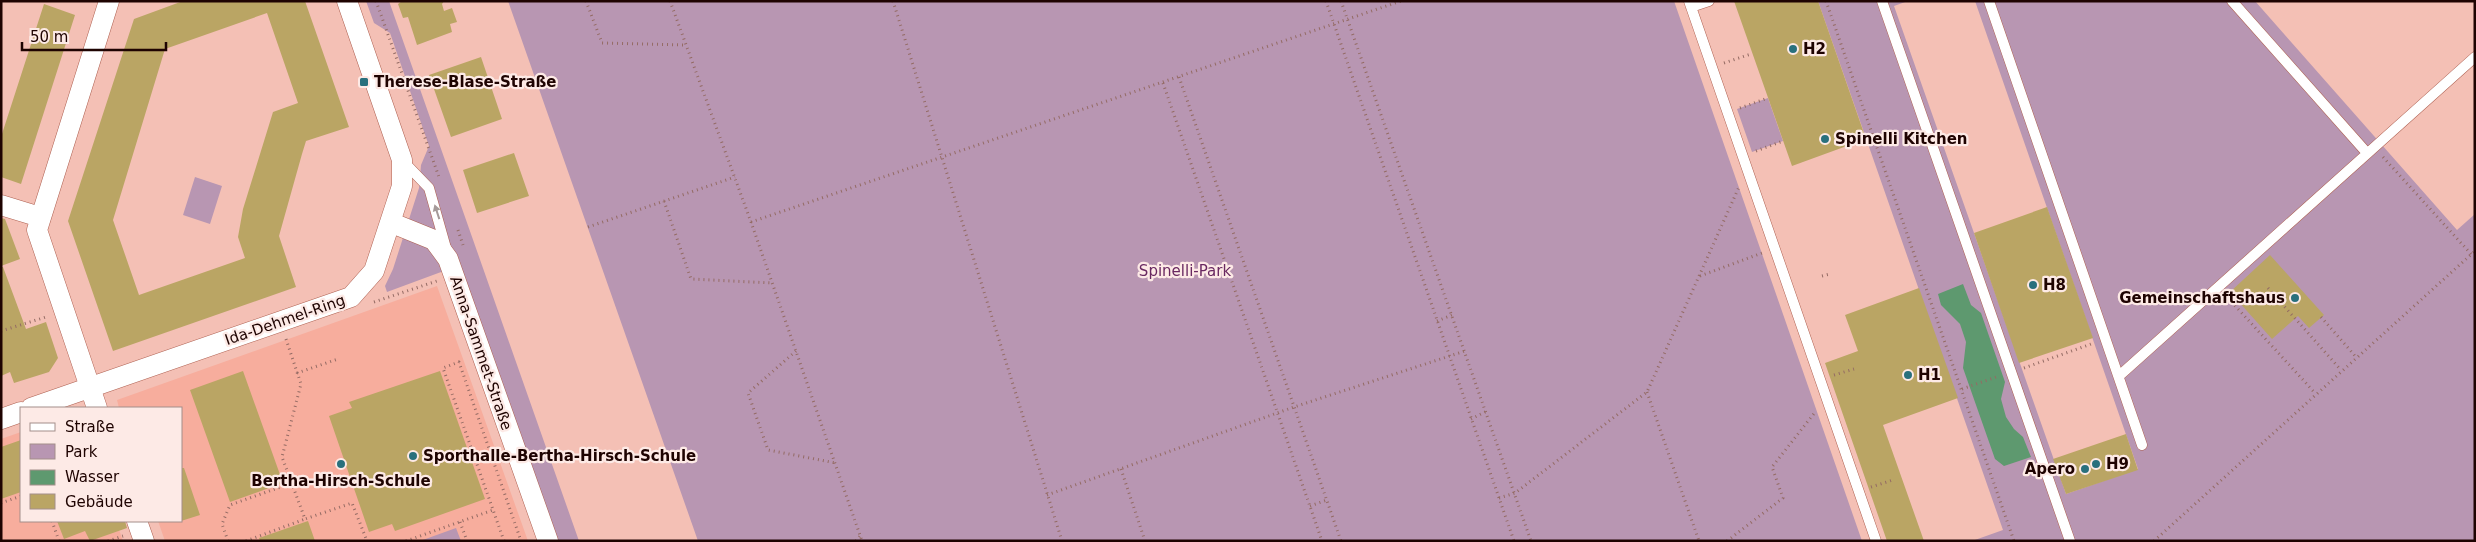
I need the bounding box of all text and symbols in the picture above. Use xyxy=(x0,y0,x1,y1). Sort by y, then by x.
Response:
scale bar xyxy=(22,20,166,52)
text: 50 m xyxy=(30,28,68,46)
place label: H2 xyxy=(1803,40,1826,58)
marker: H2 xyxy=(1787,43,1799,55)
place label: Therese-Blase-Straße xyxy=(374,73,556,91)
marker: Therese-Blase-Straße xyxy=(358,76,370,88)
place label: Spinelli Kitchen xyxy=(1835,130,1968,148)
marker: Spinelli Kitchen xyxy=(1819,133,1831,145)
one-way arrow xyxy=(432,204,440,219)
park label: Spinelli-Park xyxy=(1139,262,1231,280)
street label: Anna-Sammet-Straße xyxy=(446,274,516,432)
place label: H8 xyxy=(2043,276,2066,294)
marker: H8 xyxy=(2027,279,2039,291)
place label: Gemeinschaftshaus xyxy=(2119,289,2285,307)
street label: Ida-Dehmel-Ring xyxy=(223,291,347,349)
marker: Gemeinschaftshaus xyxy=(2289,292,2301,304)
place label: H1 xyxy=(1918,366,1941,384)
marker: H1 xyxy=(1902,369,1914,381)
legend xyxy=(20,407,182,522)
text: Straße xyxy=(65,418,114,436)
text: Park xyxy=(65,443,98,461)
place label: Sporthalle-Bertha-Hirsch-Schule xyxy=(423,447,696,465)
marker: Sporthalle-Bertha-Hirsch-Schule xyxy=(407,450,419,462)
place label: H9 xyxy=(2106,455,2129,473)
marker: Bertha-Hirsch-Schule xyxy=(335,458,347,470)
marker: H9 xyxy=(2090,458,2102,470)
place label: Apero xyxy=(2025,460,2075,478)
marker: Apero xyxy=(2079,463,2091,475)
text: Wasser xyxy=(65,468,120,486)
place label: Bertha-Hirsch-Schule xyxy=(251,472,431,490)
text: Gebäude xyxy=(65,493,133,511)

